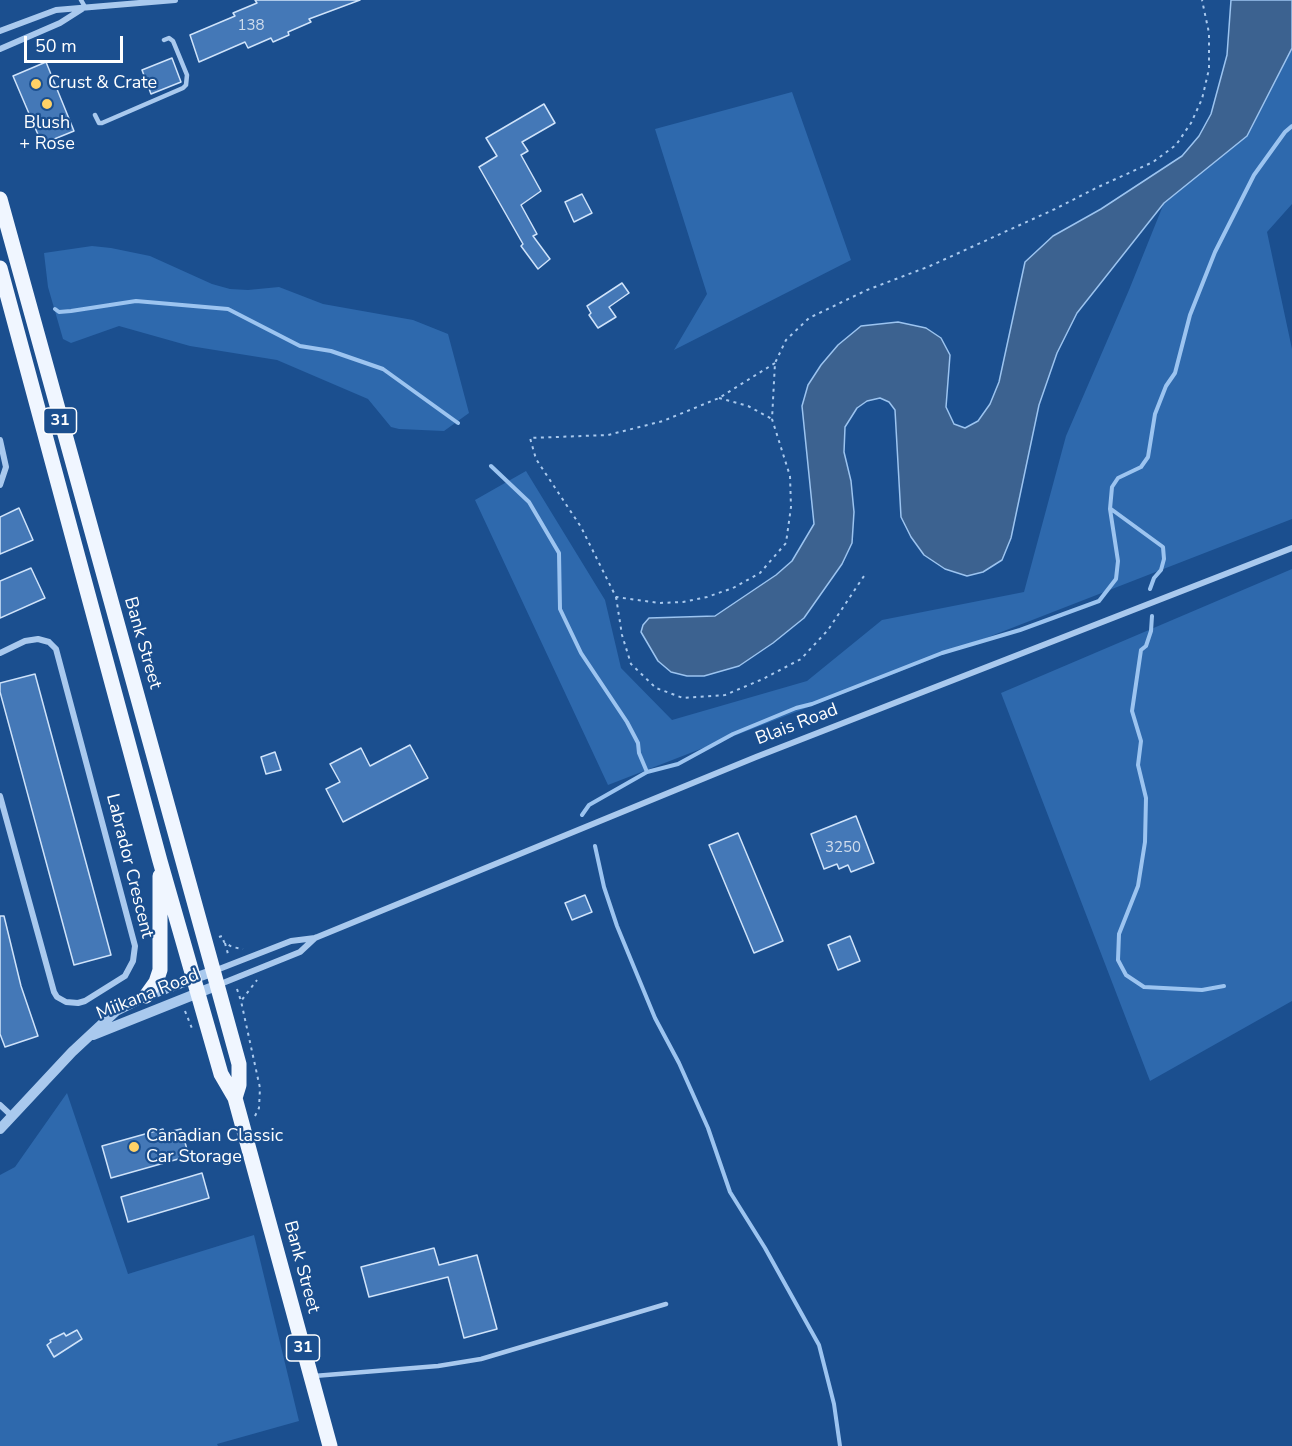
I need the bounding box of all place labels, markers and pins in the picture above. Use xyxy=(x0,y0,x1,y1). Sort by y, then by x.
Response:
place label: Crust & Crate xyxy=(48,73,157,95)
marker: Crust & Crate xyxy=(29,77,43,91)
marker: Blush + Rose xyxy=(40,97,54,111)
place label: Blush + Rose xyxy=(19,113,75,156)
place label: Canadian Classic Car Storage xyxy=(146,1126,283,1168)
marker: Canadian Classic Car Storage xyxy=(127,1140,141,1154)

